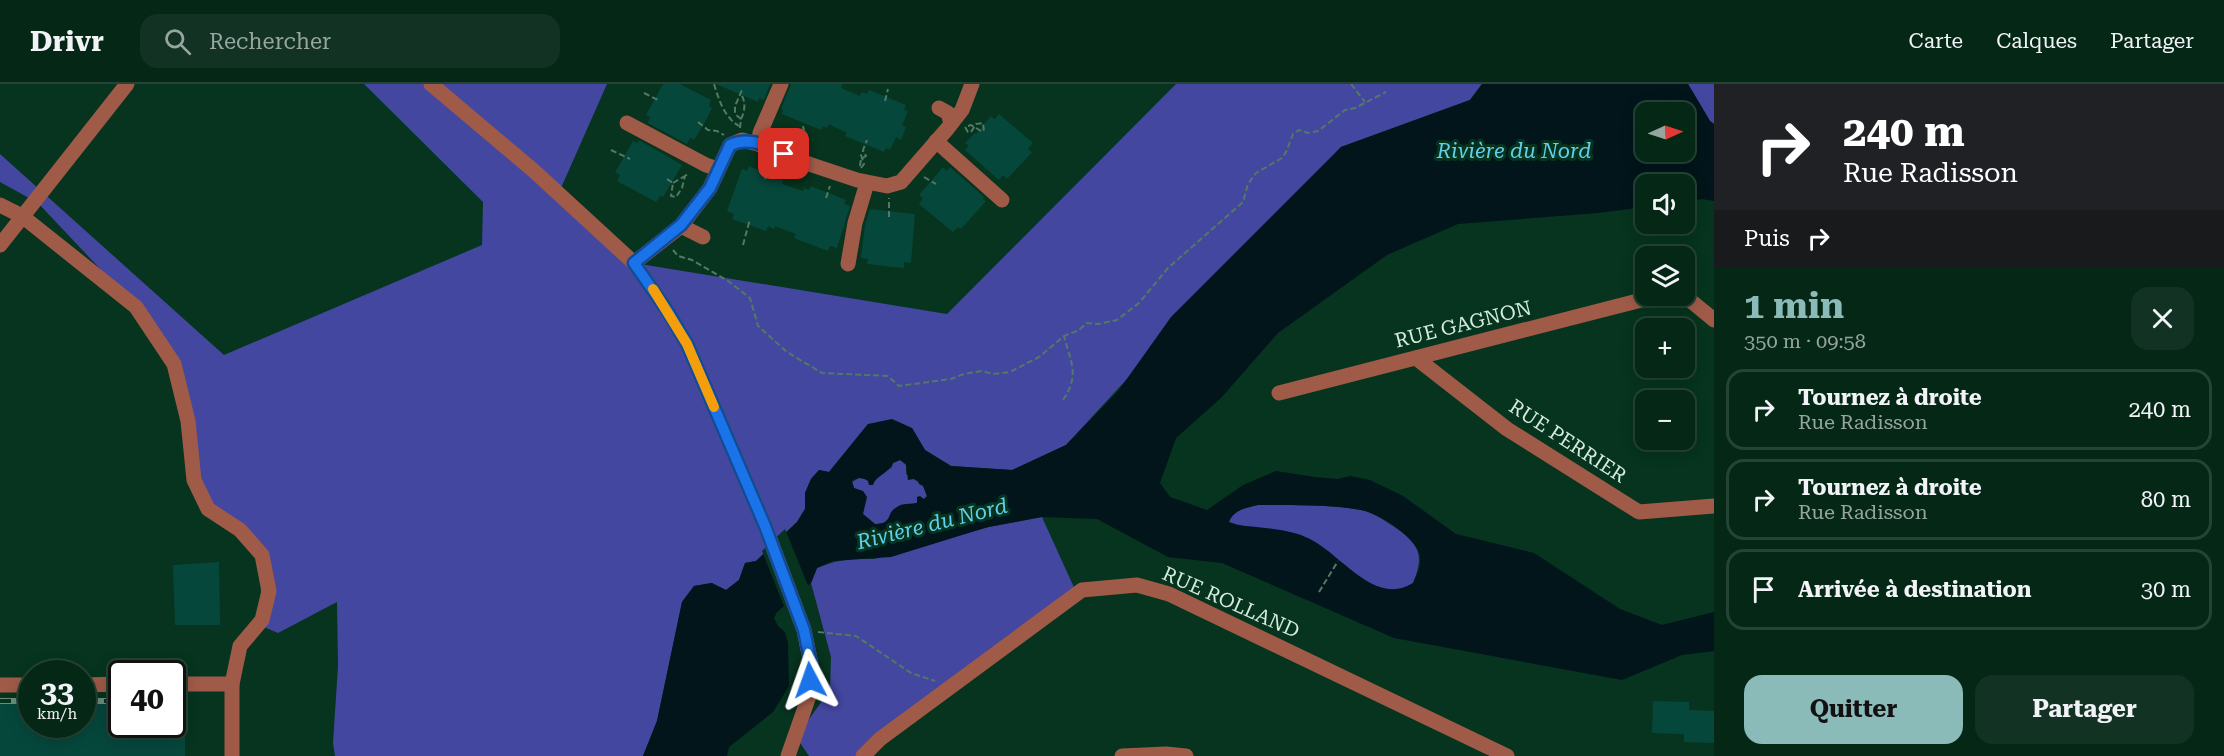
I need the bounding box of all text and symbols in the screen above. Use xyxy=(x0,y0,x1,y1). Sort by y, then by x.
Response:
search box xyxy=(140,14,560,68)
text: Drivr xyxy=(30,25,104,58)
icon: search xyxy=(161,25,194,58)
text: Rechercher xyxy=(209,29,331,54)
text: Carte xyxy=(1909,29,1963,53)
text: Calques xyxy=(1996,29,2077,53)
text: Partager xyxy=(2110,29,2194,53)
north arrow xyxy=(1635,102,1695,162)
map controls xyxy=(1635,102,1695,450)
text: 240 m xyxy=(1843,107,1965,156)
icon: right xyxy=(1744,108,1822,186)
pin xyxy=(758,128,809,179)
icon: arrive xyxy=(767,137,800,170)
water label: Rivière du Nord xyxy=(1436,139,1591,163)
text: Rue Radisson xyxy=(1843,157,2018,189)
button: sound xyxy=(1635,174,1695,234)
icon: right xyxy=(1802,222,1835,255)
text: Puis xyxy=(1744,226,1790,251)
button: layers xyxy=(1635,246,1695,306)
text: 1 min xyxy=(1744,285,1844,327)
button: close xyxy=(2131,287,2194,350)
street label: RUE GAGNON xyxy=(1392,295,1534,353)
button: + xyxy=(1635,318,1695,378)
text: 350 m · 09:58 xyxy=(1744,329,1866,353)
text: Tournez à droite xyxy=(1798,385,1982,410)
button: − xyxy=(1635,390,1695,450)
icon: right xyxy=(1747,393,1780,426)
street label: RUE PERRIER xyxy=(1505,394,1631,488)
text: 240 m xyxy=(2128,397,2191,422)
text: Rue Radisson xyxy=(1798,410,1928,434)
text: Tournez à droite xyxy=(1798,475,1982,500)
icon: right xyxy=(1747,483,1780,516)
text: 80 m xyxy=(2141,487,2191,512)
water label: Rivière du Nord xyxy=(853,494,1010,555)
text: Rue Radisson xyxy=(1798,500,1928,524)
street label: RUE ROLLAND xyxy=(1159,561,1303,643)
icon: arrive xyxy=(1747,573,1780,606)
text: Arrivée à destination xyxy=(1798,577,2032,602)
text: 30 m xyxy=(2141,577,2191,602)
position arrow xyxy=(778,648,842,712)
speed limit sign: 40 xyxy=(108,660,186,738)
text: 33 xyxy=(40,674,74,709)
button: Quitter xyxy=(1744,675,1963,744)
button: Partager xyxy=(1975,675,2194,744)
text: km/h xyxy=(37,705,77,723)

